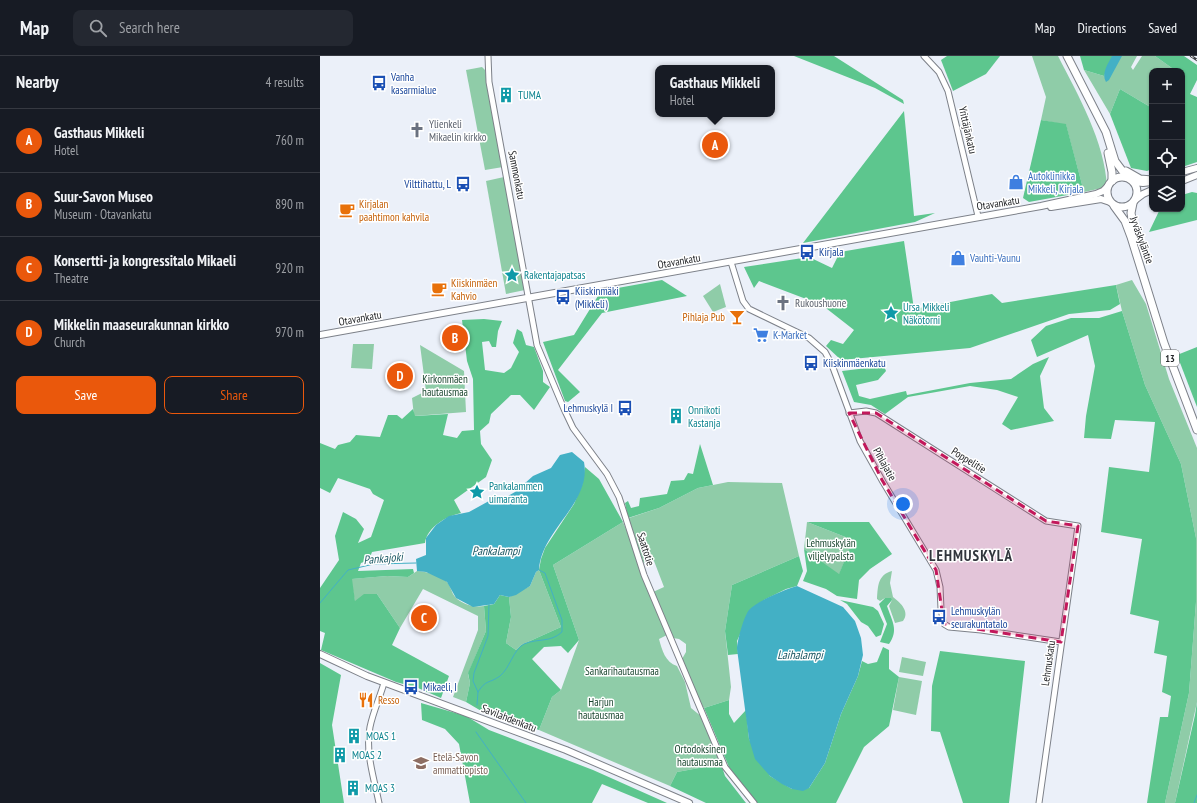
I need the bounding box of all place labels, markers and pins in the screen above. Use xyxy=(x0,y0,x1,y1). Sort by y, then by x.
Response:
place label: Vanha kasarmialue xyxy=(390,70,437,97)
bus stop icon: Vanha kasarmialue xyxy=(370,74,388,92)
building icon: TUMA xyxy=(497,86,515,104)
place label: TUMA xyxy=(518,88,542,102)
place label: Ylienkeli Mikaelin kirkko xyxy=(429,117,487,144)
church icon: Ylienkeli Mikaelin kirkko xyxy=(408,121,426,139)
pin: A xyxy=(702,130,728,160)
place label: Autoklinikka Mikkeli, Kirjala xyxy=(1028,169,1084,196)
shop icon: Autoklinikka Mikkeli, Kirjala xyxy=(1007,173,1025,191)
bus stop icon: Vilttihattu, L xyxy=(454,175,472,193)
place label: Vilttihattu, L xyxy=(403,177,451,191)
place label: Kirjalan paahtimon kahvila xyxy=(359,197,429,224)
cafe icon: Kirjalan paahtimon kahvila xyxy=(338,201,356,219)
bus stop icon: Kirjala xyxy=(798,243,816,261)
place label: Kirjala xyxy=(819,245,844,259)
shop icon: Vauhti-Vaunu xyxy=(949,249,967,267)
place label: Vauhti-Vaunu xyxy=(969,251,1021,265)
place icon: Rakentajapatsas xyxy=(503,266,521,284)
place label: Rakentajapatsas xyxy=(524,268,586,282)
place label: Kiiskinmäen Kahvio xyxy=(451,276,498,303)
cafe icon: Kiiskinmäen Kahvio xyxy=(430,280,448,298)
place label: Kiiskinmäki (Mikkeli) xyxy=(575,284,619,311)
bus stop icon: Kiiskinmäki (Mikkeli) xyxy=(554,288,572,306)
church icon: Rukoushuone xyxy=(774,294,792,312)
place label: Rukoushuone xyxy=(795,296,847,310)
place label: Ursa Mikkeli Näkötorni xyxy=(903,300,950,327)
place icon: Ursa Mikkeli Näkötorni xyxy=(882,304,900,322)
bar icon: Pihlaja Pub xyxy=(728,308,746,326)
place label: Pihlaja Pub xyxy=(683,310,725,324)
pin: B xyxy=(442,323,468,353)
supermarket icon: K-Market xyxy=(752,326,770,344)
place label: K-Market xyxy=(773,328,807,342)
bus stop icon: Kiiskinmäenkatu xyxy=(802,354,820,372)
place label: Kiiskinmäenkatu xyxy=(823,356,886,370)
pin: D xyxy=(387,361,413,391)
bus stop icon: Lehmuskylä I xyxy=(616,399,634,417)
place label: Lehmuskylä I xyxy=(564,401,613,415)
place label: Onnikoti Kastanja xyxy=(688,403,720,430)
building icon: Onnikoti Kastanja xyxy=(667,407,685,425)
place label: Pankalammen uimaranta xyxy=(489,479,542,506)
place icon: Pankalammen uimaranta xyxy=(468,483,486,501)
pin: C xyxy=(411,603,437,633)
place label: Lehmuskylän seurakuntatalo xyxy=(951,604,1008,631)
bus stop icon: Lehmuskylän seurakuntatalo xyxy=(930,608,948,626)
bus stop icon: Mikaeli, I xyxy=(402,678,420,696)
place label: Mikaeli, I xyxy=(423,680,457,694)
restaurant icon: Resso xyxy=(357,691,375,709)
place label: Resso xyxy=(378,693,400,707)
building icon: MOAS 1 xyxy=(345,727,363,745)
place label: MOAS 1 xyxy=(366,729,396,743)
building icon: MOAS 2 xyxy=(331,746,349,764)
place label: MOAS 2 xyxy=(352,748,382,762)
place label: Etelä-Savon ammattiopisto xyxy=(433,750,488,777)
school or university icon: Etelä-Savon ammattiopisto xyxy=(412,754,430,772)
building icon: MOAS 3 xyxy=(344,779,362,797)
place label: MOAS 3 xyxy=(365,781,395,795)

